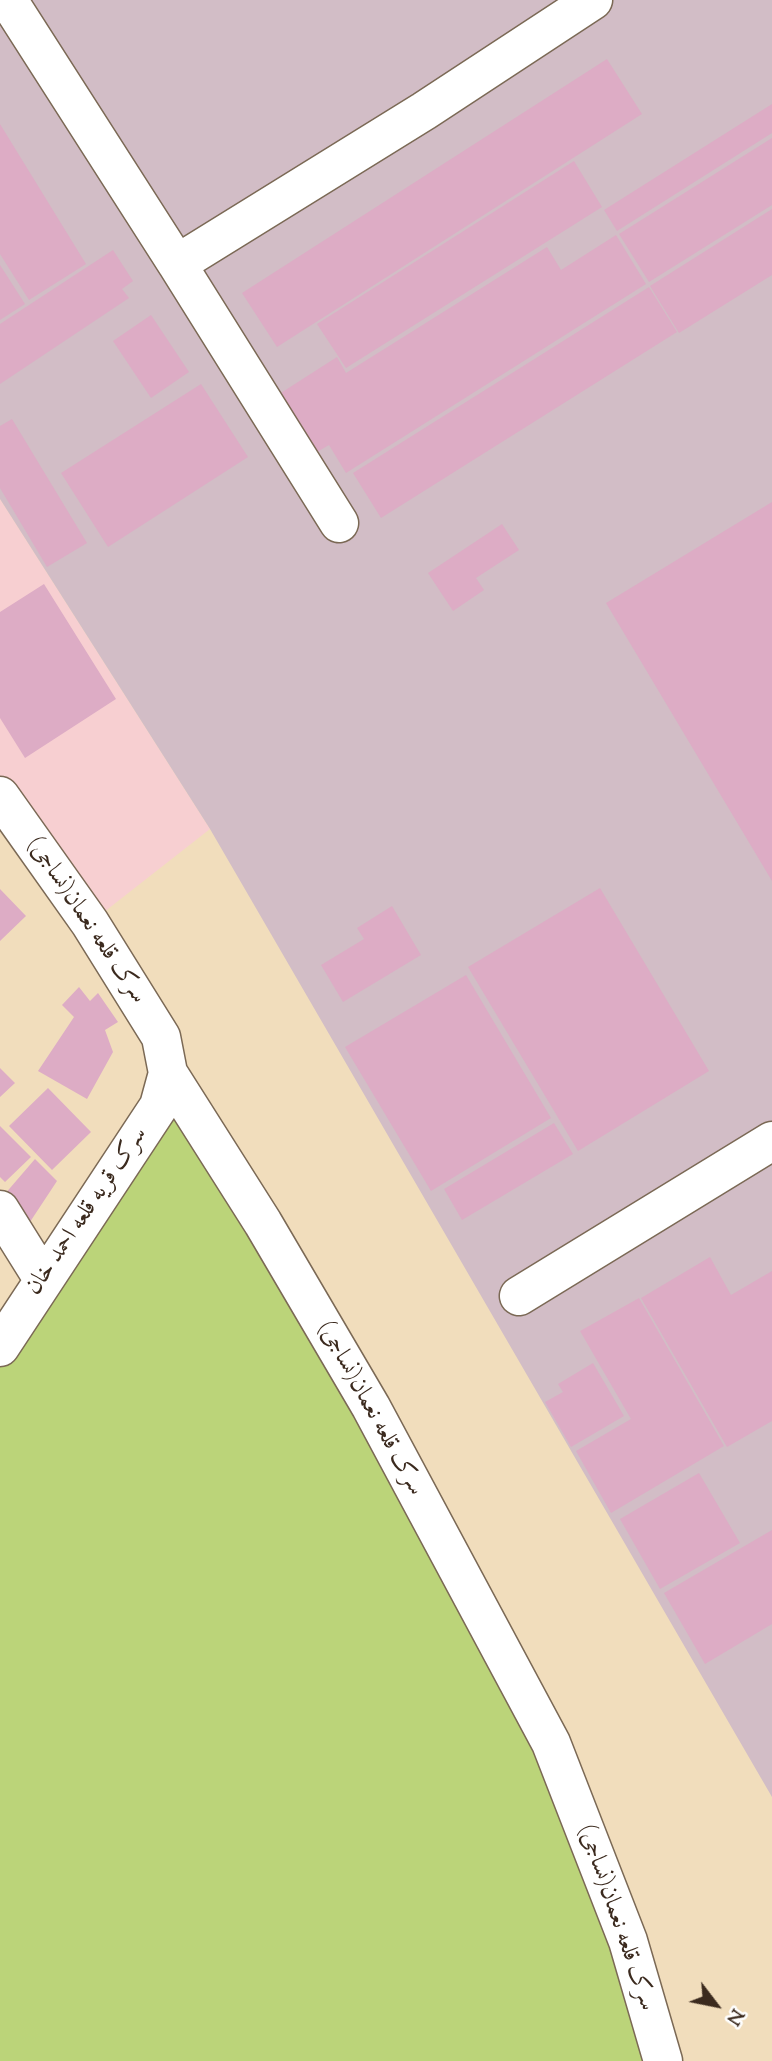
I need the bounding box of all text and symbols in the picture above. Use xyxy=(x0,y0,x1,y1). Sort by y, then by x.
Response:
street label: سرک قلعه نعمان(نساجی) xyxy=(19,832,151,1010)
street label: سرک قریه قلعه احمد خان xyxy=(21,1122,155,1302)
street label: سرک قلعه نعمان(نساجی) xyxy=(309,1317,429,1501)
street label: سرک قلعه نعمان(نساجی) xyxy=(570,1821,660,2015)
north arrow xyxy=(681,1970,751,2040)
text: N xyxy=(719,2003,750,2030)

